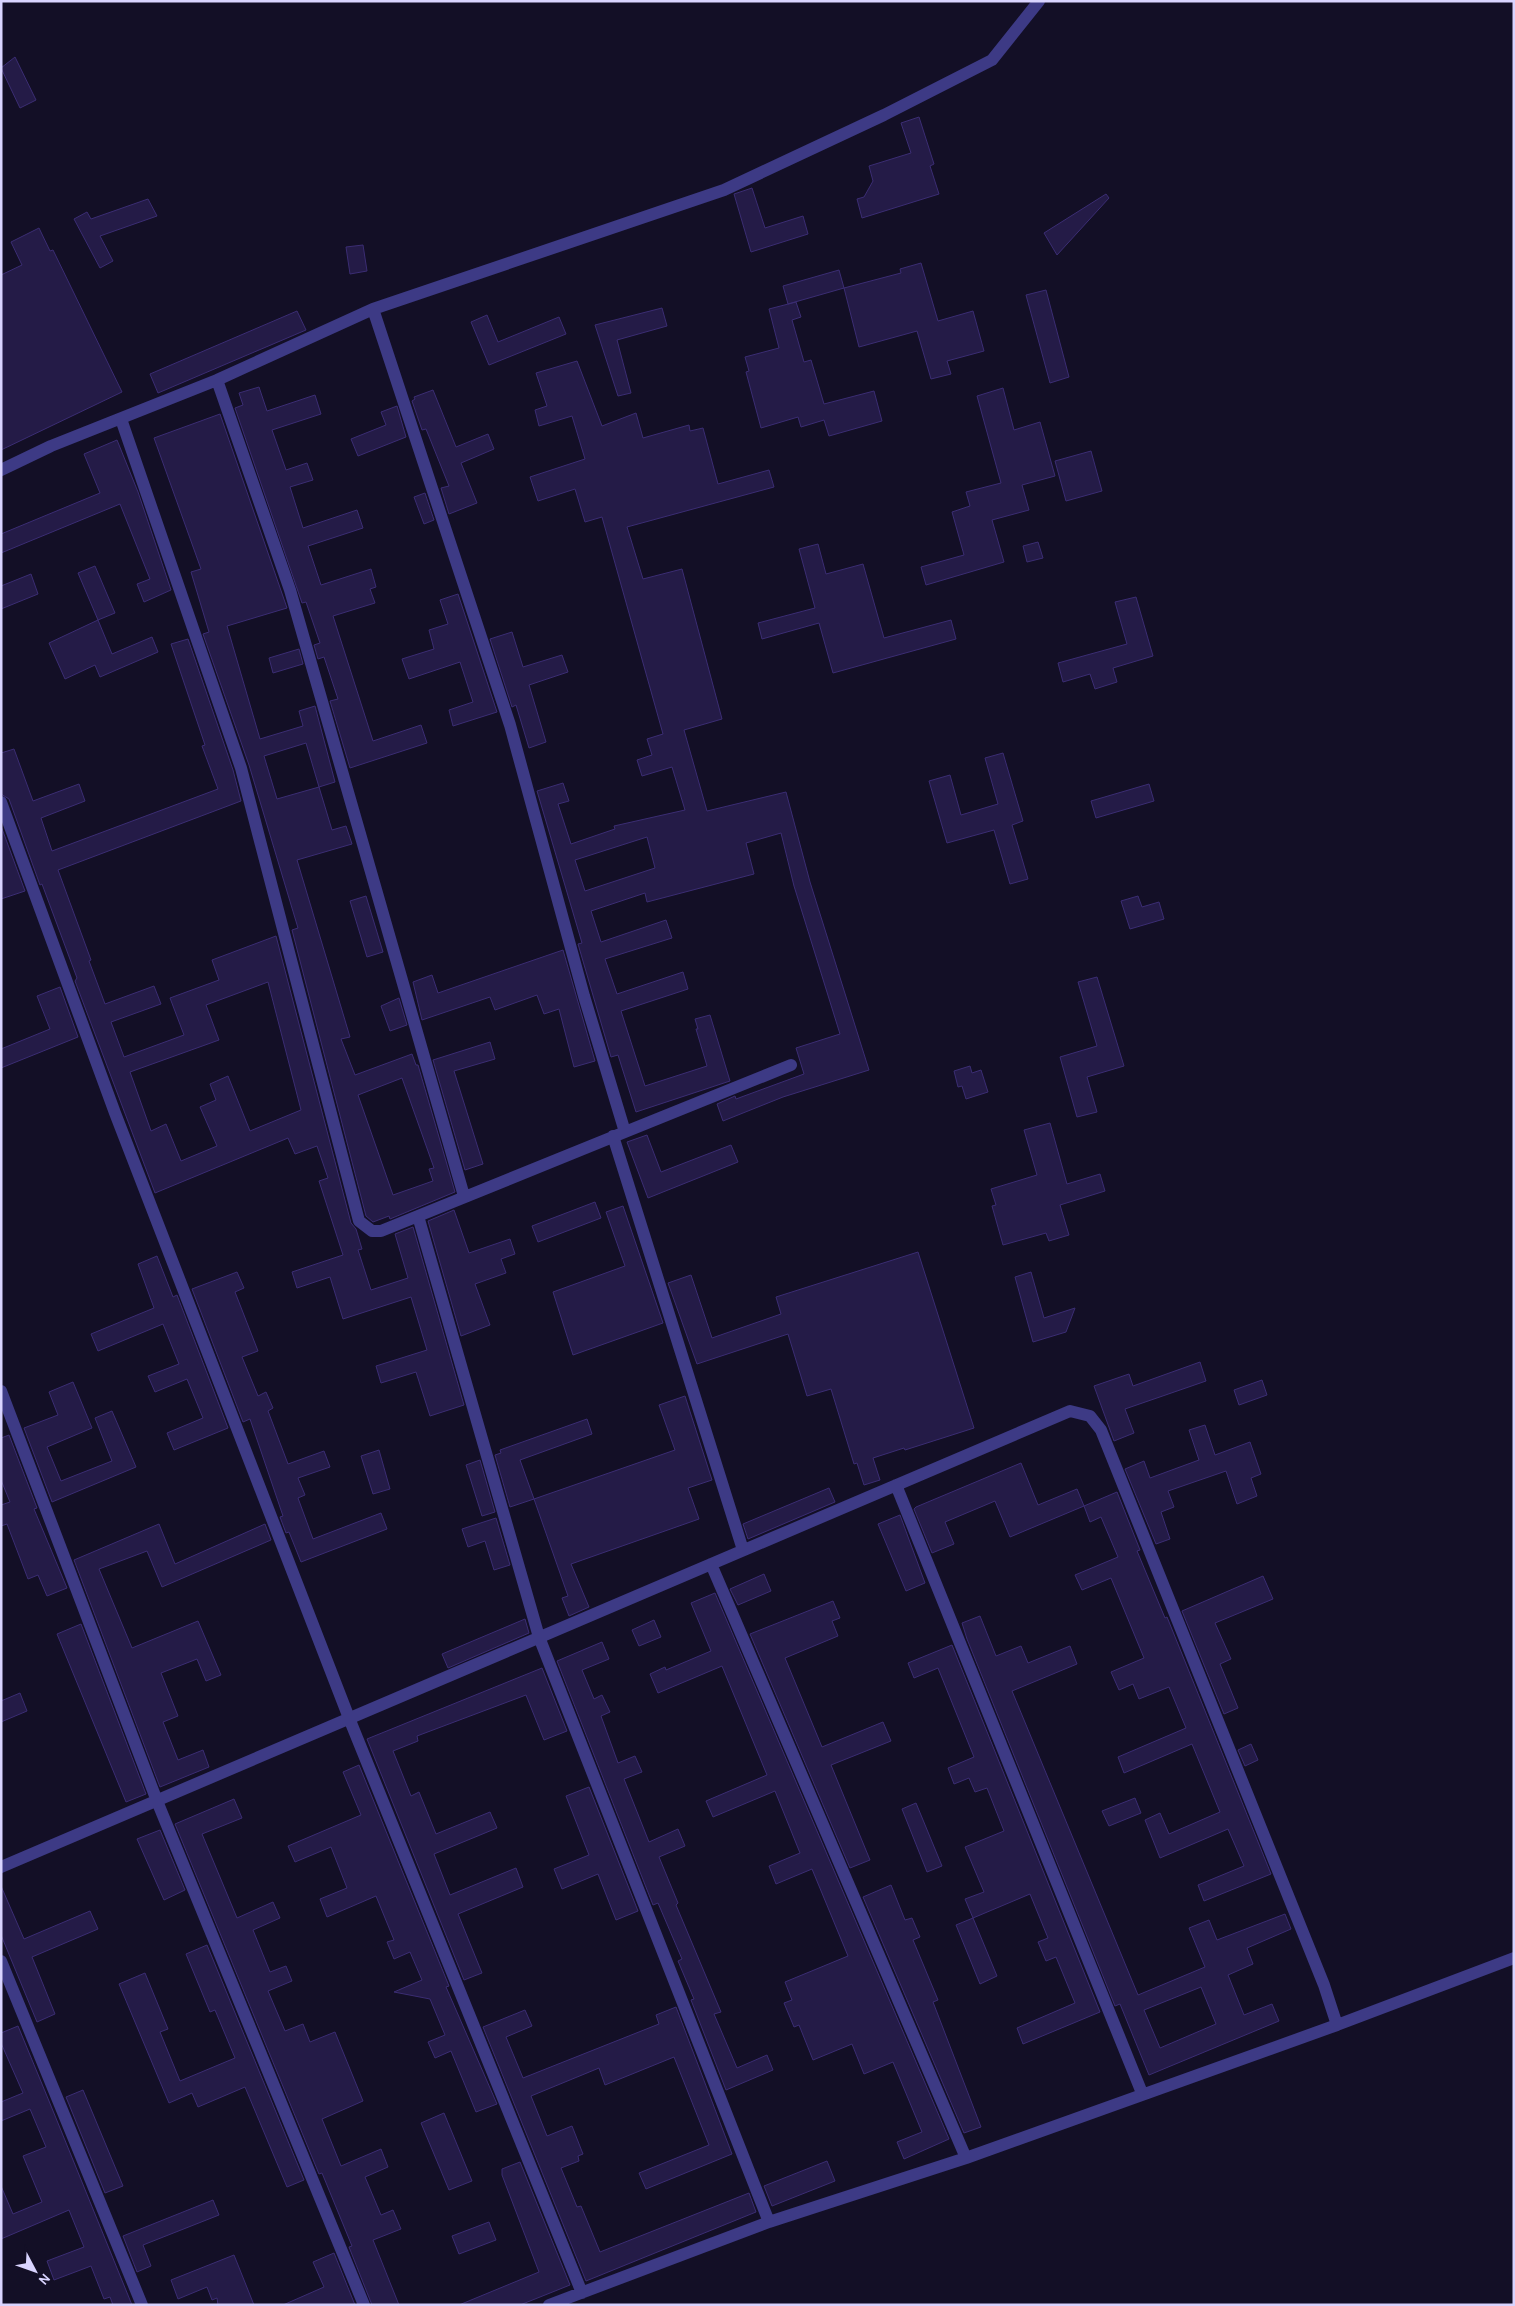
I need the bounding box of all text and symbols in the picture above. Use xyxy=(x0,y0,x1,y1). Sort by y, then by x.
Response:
north arrow xyxy=(10,2246,60,2296)
text: N xyxy=(35,2270,54,2289)

